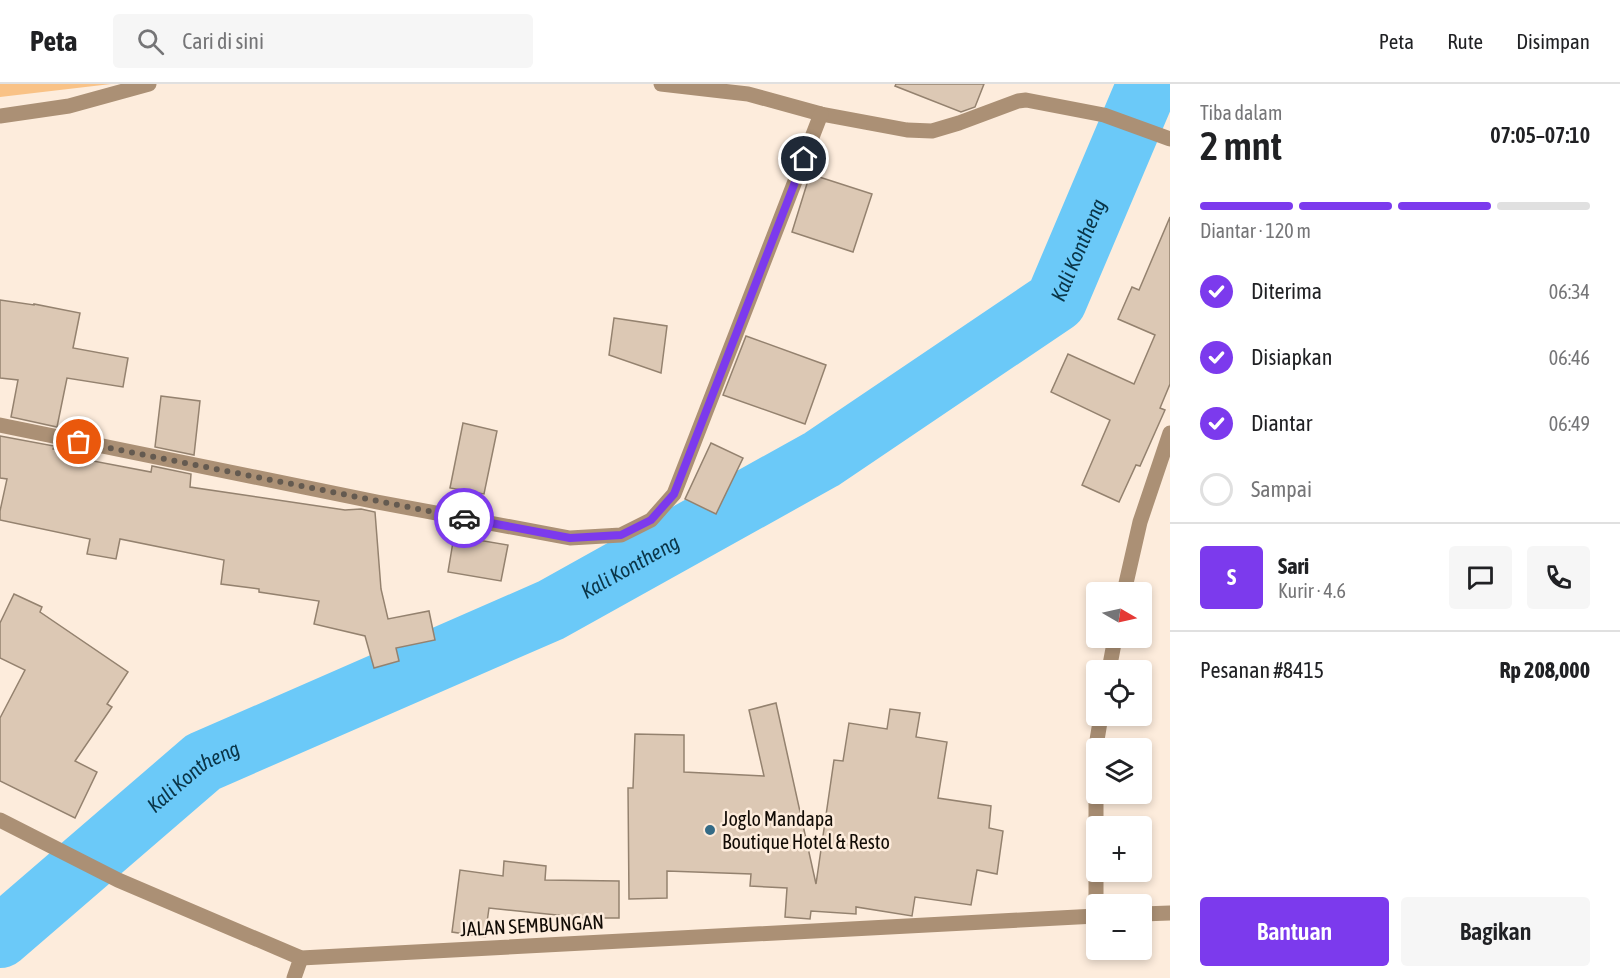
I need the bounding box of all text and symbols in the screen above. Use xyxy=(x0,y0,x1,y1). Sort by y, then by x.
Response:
search box xyxy=(113,14,533,68)
text: Peta xyxy=(30,25,77,57)
icon: search xyxy=(134,25,167,58)
text: Cari di sini xyxy=(182,28,264,54)
text: Peta xyxy=(1379,29,1414,53)
text: Rute xyxy=(1447,29,1483,53)
text: Disimpan xyxy=(1516,29,1590,53)
text: Tiba dalam xyxy=(1200,101,1282,124)
text: 07:05–07:10 xyxy=(1490,122,1590,148)
text: 2 mnt xyxy=(1200,124,1282,168)
pin xyxy=(778,133,829,184)
icon: home xyxy=(787,142,820,175)
water label: Kali Kontheng xyxy=(1045,195,1110,305)
text: Diantar · 120 m xyxy=(1200,219,1311,242)
icon: check xyxy=(1200,275,1233,308)
text: Diterima xyxy=(1251,278,1322,304)
text: 06:34 xyxy=(1549,280,1590,303)
icon: check xyxy=(1200,341,1233,374)
text: Disiapkan xyxy=(1251,344,1332,370)
text: 06:46 xyxy=(1549,346,1590,369)
icon: check xyxy=(1200,407,1233,440)
text: Diantar xyxy=(1251,410,1312,436)
text: 06:49 xyxy=(1549,412,1590,435)
pin xyxy=(53,416,104,467)
icon: bag xyxy=(62,425,95,458)
text: Sampai xyxy=(1251,476,1312,502)
courier xyxy=(434,488,494,548)
icon: car xyxy=(448,502,481,535)
water label: Kali Kontheng xyxy=(576,529,683,603)
button: chat xyxy=(1449,546,1512,609)
button: phone xyxy=(1527,546,1590,609)
text: Sari xyxy=(1278,553,1309,579)
text: S xyxy=(1227,564,1236,590)
text: Kurir · 4.6 xyxy=(1278,579,1346,602)
north arrow xyxy=(1086,582,1152,648)
map controls xyxy=(1086,582,1152,960)
text: Pesanan #8415 xyxy=(1200,657,1324,683)
text: Rp 208,000 xyxy=(1500,657,1590,683)
button: locate xyxy=(1086,660,1152,726)
water label: Kali Kontheng xyxy=(142,736,243,817)
button: layers xyxy=(1086,738,1152,804)
place label: Joglo Mandapa Boutique Hotel & Resto xyxy=(722,807,890,853)
button: + xyxy=(1086,816,1152,882)
marker: Joglo Mandapa Boutique Hotel & Resto xyxy=(703,823,717,837)
button: − xyxy=(1086,894,1152,960)
button: Bantuan xyxy=(1200,897,1389,966)
button: Bagikan xyxy=(1401,897,1590,966)
street label: JALAN SEMBUNGAN xyxy=(460,910,604,940)

